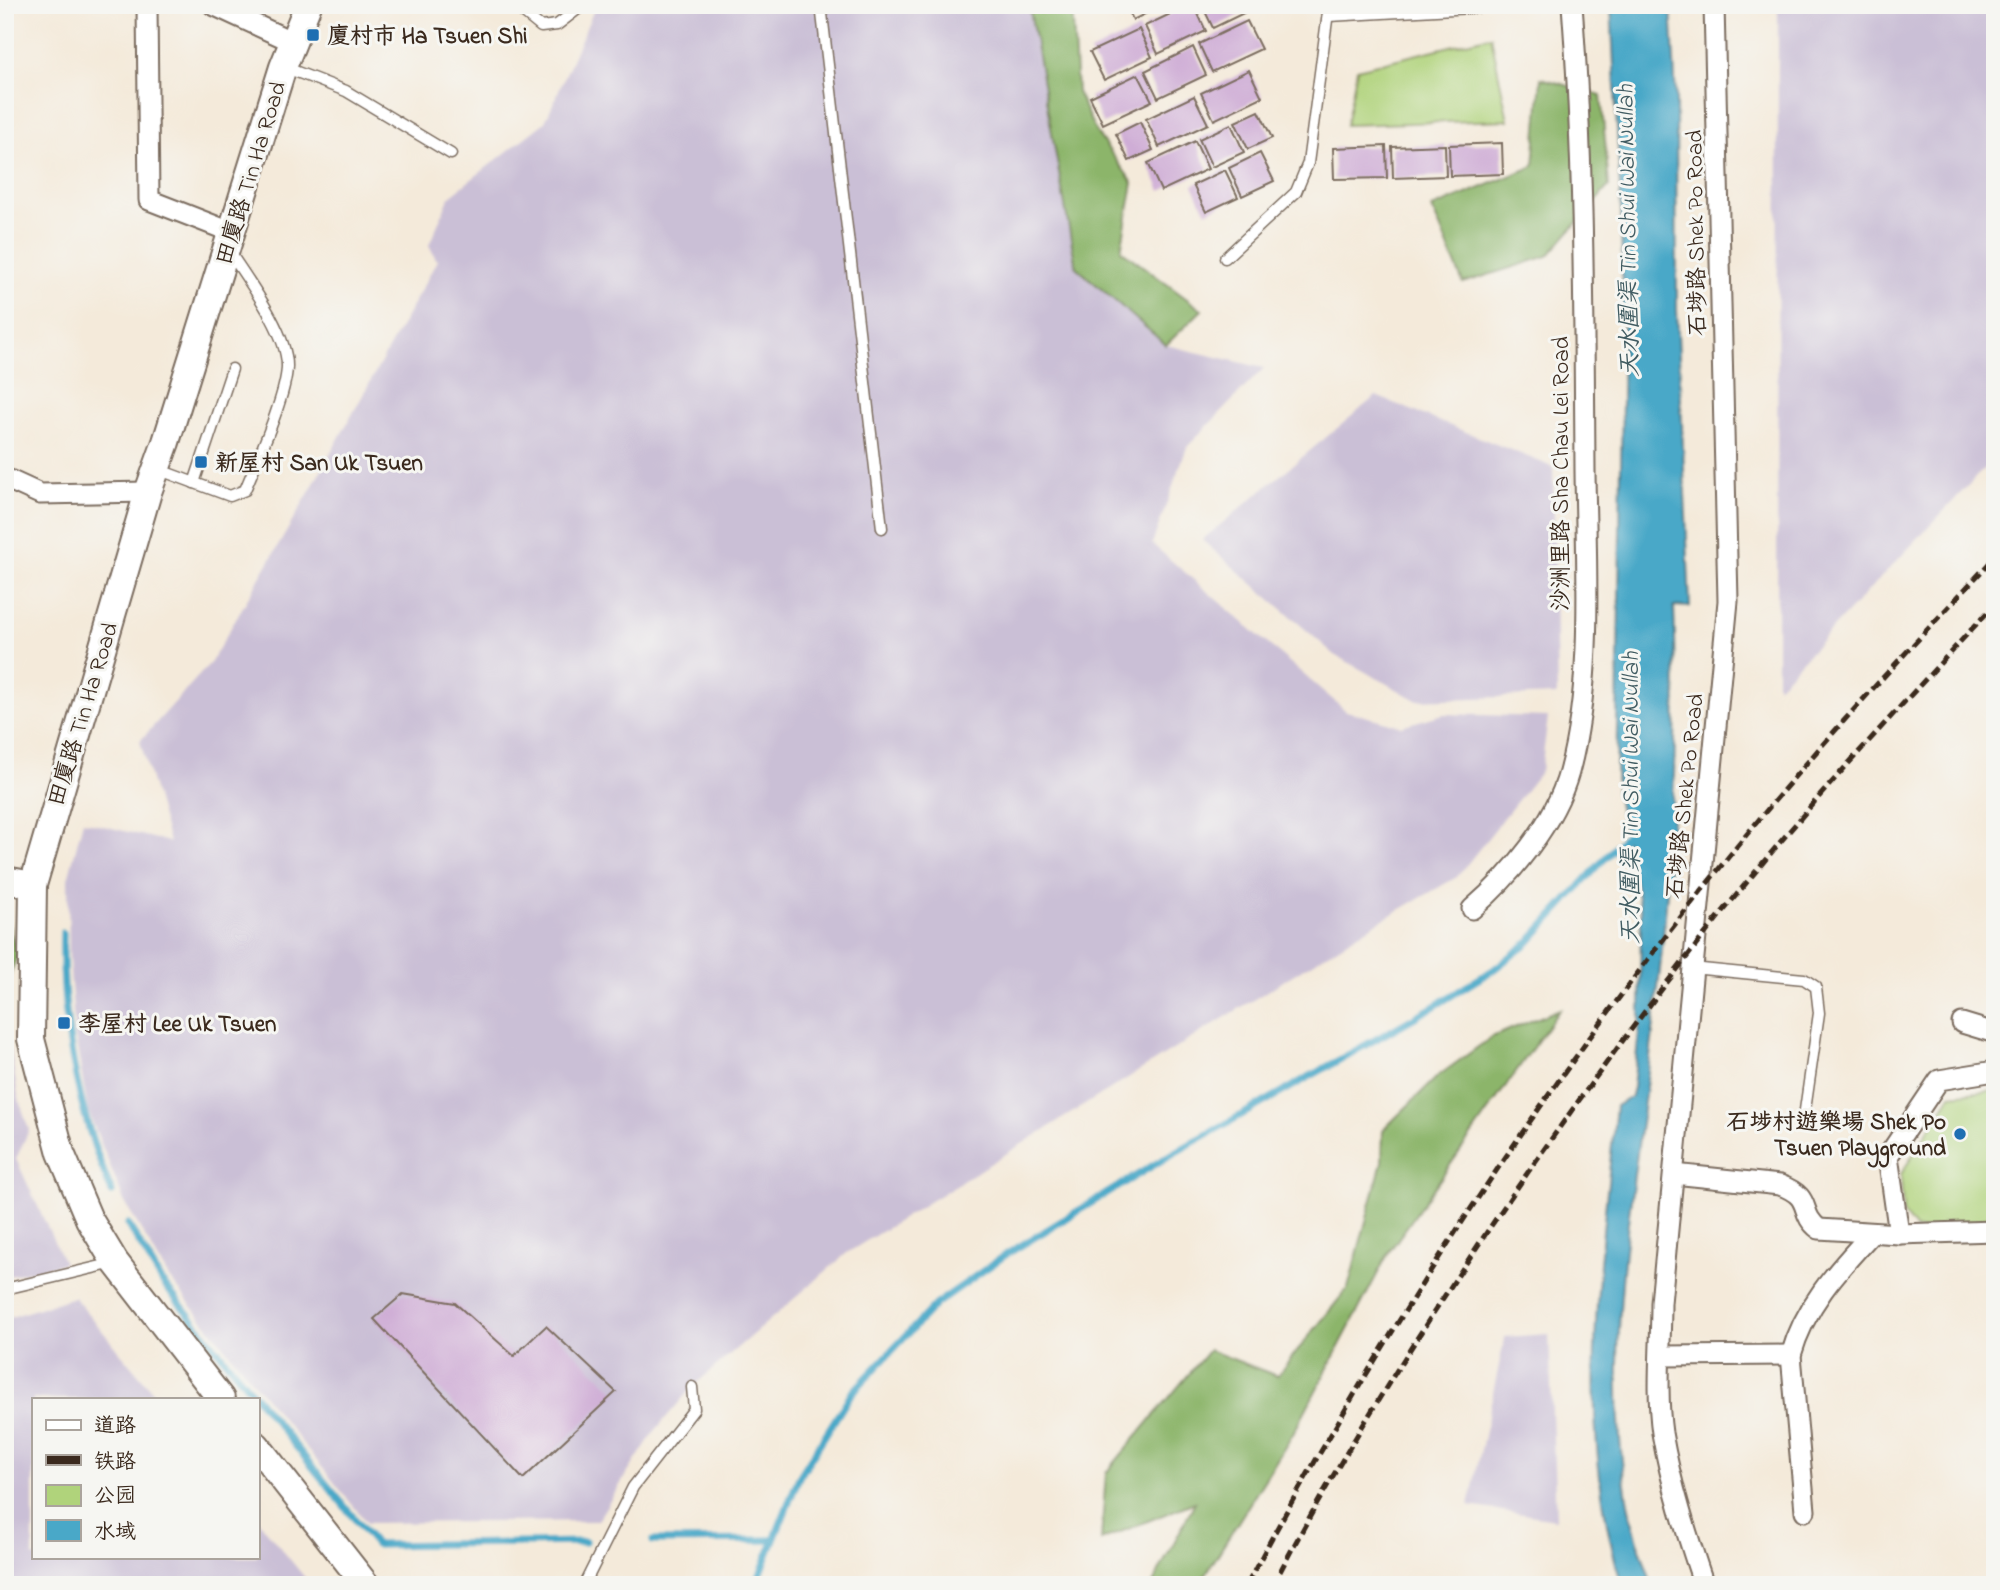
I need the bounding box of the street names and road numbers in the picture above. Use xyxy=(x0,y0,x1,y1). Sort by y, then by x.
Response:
street label: 田廈路 Tin Ha Road xyxy=(209,78,296,270)
street label: 石埗路 Shek Po Road xyxy=(1679,129,1716,336)
street label: 沙洲里路 Sha Chau Lei Road xyxy=(1546,336,1579,612)
street label: 田廈路 Tin Ha Road xyxy=(41,619,128,811)
street label: 石埗路 Shek Po Road xyxy=(1659,692,1714,901)

